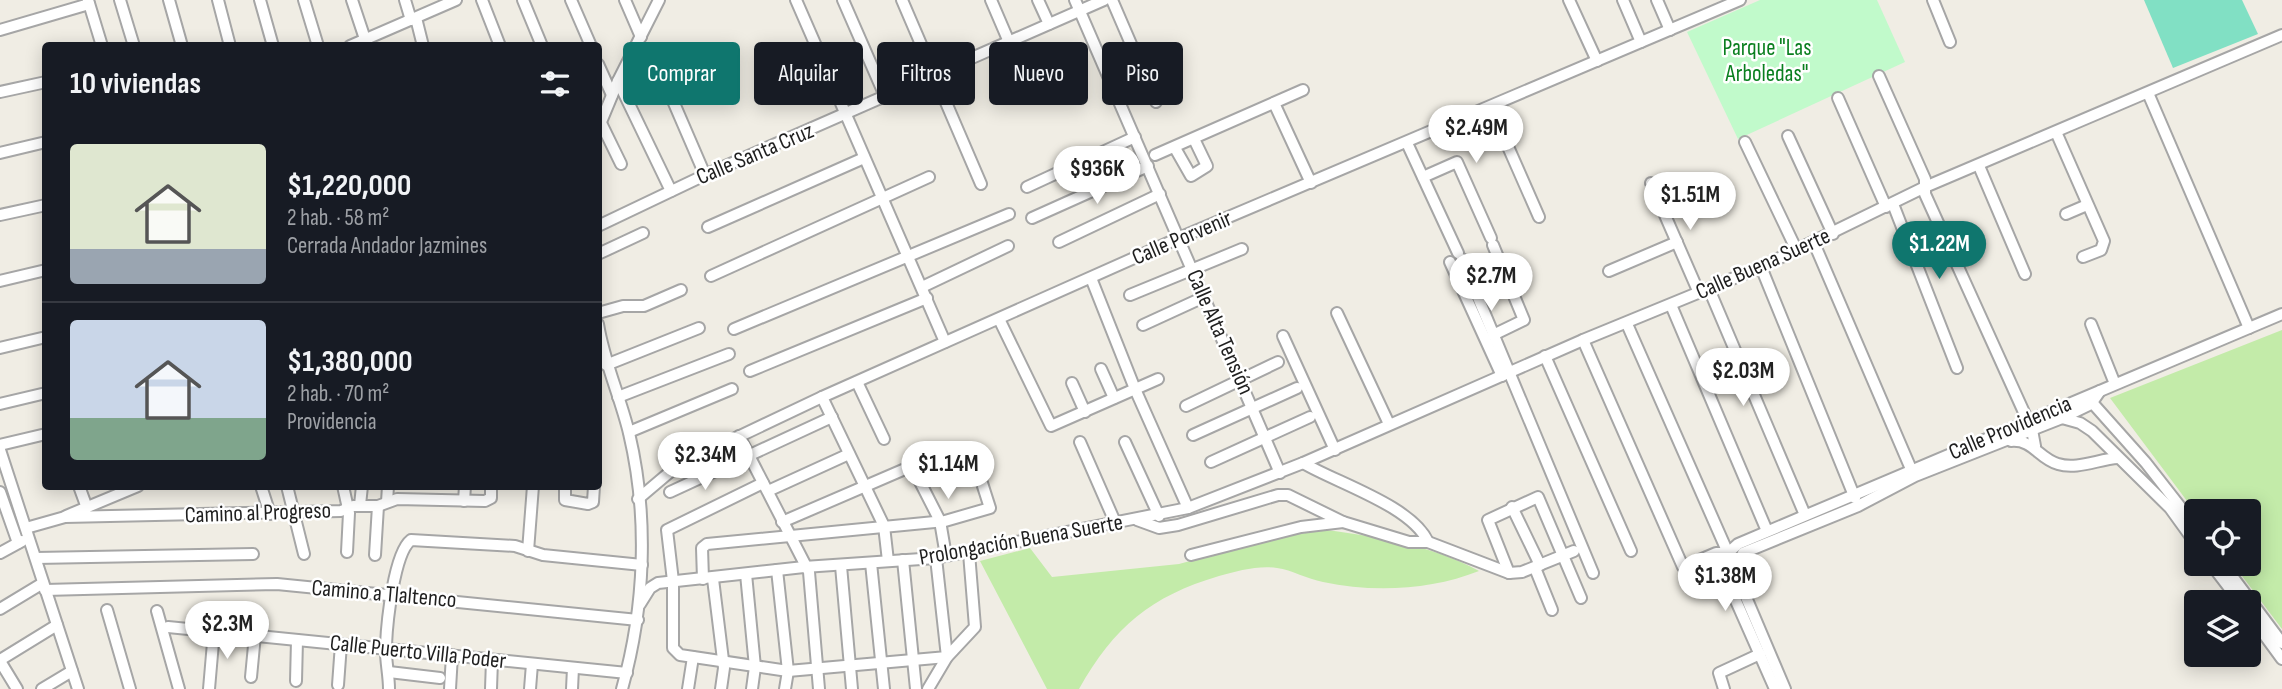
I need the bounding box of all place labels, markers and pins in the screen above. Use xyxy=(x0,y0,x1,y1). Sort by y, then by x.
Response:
pin: $2.49M xyxy=(1419,106,1533,165)
pin: $936K xyxy=(1048,146,1146,206)
pin: $1.51M xyxy=(1633,173,1747,232)
pin: $1.22M xyxy=(1882,222,1996,281)
pin: $2.7M xyxy=(1442,254,1540,313)
pin: $2.03M xyxy=(1686,348,1800,408)
pin: $2.34M xyxy=(648,433,762,492)
pin: $1.14M xyxy=(891,442,1005,501)
pin: $1.38M xyxy=(1668,554,1782,613)
pin: $2.3M xyxy=(178,602,276,661)

